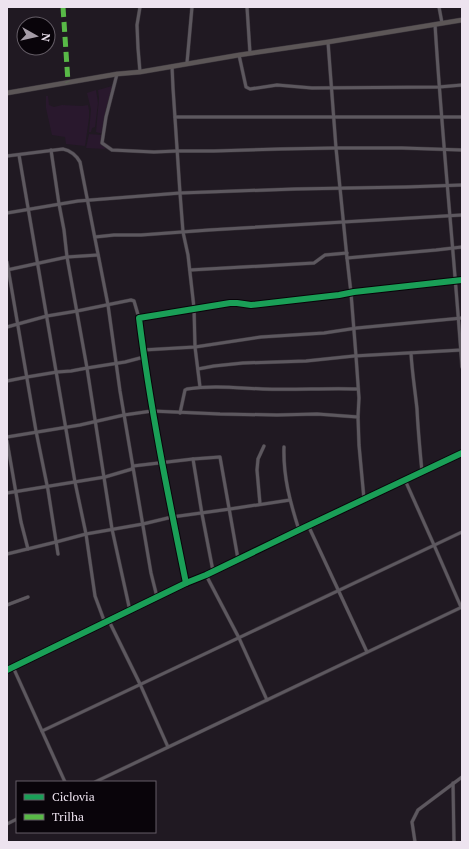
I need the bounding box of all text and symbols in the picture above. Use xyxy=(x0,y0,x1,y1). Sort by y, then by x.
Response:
north arrow xyxy=(16,16,56,56)
text: N xyxy=(38,32,53,43)
legend xyxy=(16,781,156,833)
text: Ciclovia xyxy=(52,789,95,804)
text: Trilha xyxy=(52,809,84,824)

